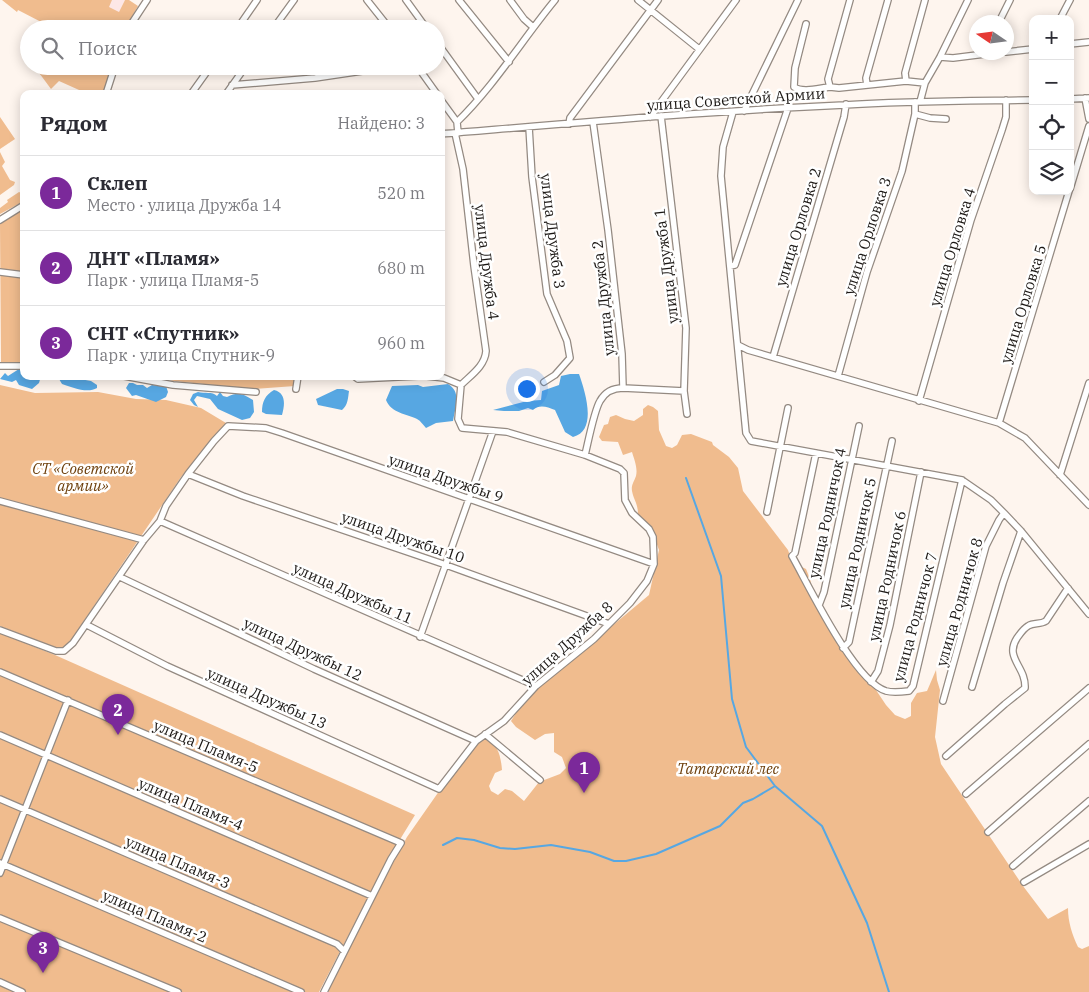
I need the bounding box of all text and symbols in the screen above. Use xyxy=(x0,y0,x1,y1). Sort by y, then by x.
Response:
north arrow xyxy=(969,15,1014,60)
map controls xyxy=(1029,15,1074,195)
button: + xyxy=(1029,15,1074,60)
search box xyxy=(20,20,445,75)
icon: search xyxy=(38,34,66,62)
text: Поиск xyxy=(78,36,137,60)
button: − xyxy=(1029,60,1074,105)
street label: улица Советской Армии xyxy=(646,83,826,115)
button: locate xyxy=(1029,105,1074,150)
text: Рядом xyxy=(40,109,108,137)
text: Найдено: 3 xyxy=(337,113,425,133)
button: layers xyxy=(1029,150,1074,195)
street label: улица Орловка 2 xyxy=(771,165,825,289)
text: Склеп xyxy=(87,171,148,195)
street label: улица Дружба 3 xyxy=(536,172,570,290)
street label: улица Орловка 3 xyxy=(839,175,895,297)
text: 1 xyxy=(51,183,61,203)
text: 520 m xyxy=(377,183,425,203)
street label: улица Орловка 4 xyxy=(925,185,979,309)
text: Место · улица Дружба 14 xyxy=(87,195,281,215)
street label: улица Дружба 4 xyxy=(470,203,504,321)
street label: улица Дружба 1 xyxy=(649,207,683,325)
street label: улица Дружба 2 xyxy=(587,239,619,357)
street label: улица Орловка 5 xyxy=(996,242,1050,366)
text: ДНТ «Пламя» xyxy=(87,246,220,270)
text: 2 xyxy=(51,258,61,278)
text: 680 m xyxy=(377,258,425,278)
text: Парк · улица Пламя-5 xyxy=(87,270,259,290)
text: СНТ «Спутник» xyxy=(87,321,239,345)
text: 3 xyxy=(51,333,61,353)
text: 960 m xyxy=(377,333,425,353)
text: Парк · улица Спутник-9 xyxy=(87,345,275,365)
your location xyxy=(514,376,540,402)
street label: улица Родничок 4 xyxy=(804,446,850,580)
street label: улица Дружбы 9 xyxy=(386,449,506,507)
park label: СТ «Советской армии» xyxy=(32,459,134,495)
street label: улица Родничок 5 xyxy=(834,476,880,610)
street label: улица Дружбы 10 xyxy=(339,507,467,567)
street label: улица Родничок 6 xyxy=(864,509,910,643)
street label: улица Родничок 8 xyxy=(932,535,986,669)
street label: улица Родничок 7 xyxy=(889,550,941,684)
street label: улица Дружбы 11 xyxy=(290,558,416,628)
street label: улица Дружба 8 xyxy=(517,597,617,689)
street label: улица Дружбы 12 xyxy=(241,613,365,685)
street label: улица Дружбы 13 xyxy=(204,663,330,733)
pin: 2 xyxy=(102,694,134,735)
street label: улица Пламя-5 xyxy=(151,715,261,777)
pin: 1 xyxy=(568,752,600,793)
park label: Татарский лес xyxy=(677,759,780,778)
street label: улица Пламя-4 xyxy=(136,773,246,835)
street label: улица Пламя-3 xyxy=(123,831,233,893)
street label: улица Пламя-2 xyxy=(100,885,210,947)
pin: 3 xyxy=(27,932,59,973)

